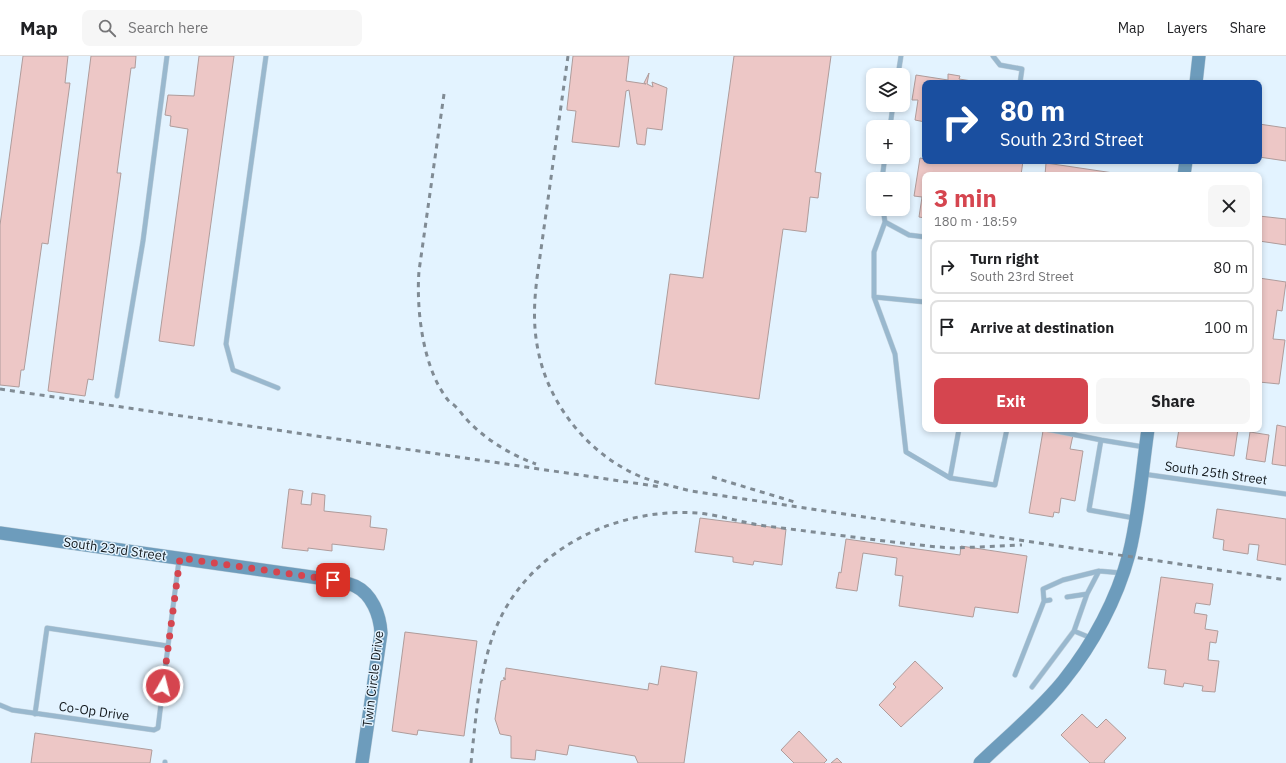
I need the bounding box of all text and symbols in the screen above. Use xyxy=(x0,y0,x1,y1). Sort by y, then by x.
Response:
search box xyxy=(82,10,362,46)
text: Map xyxy=(20,16,58,40)
icon: search xyxy=(96,17,118,39)
text: Search here xyxy=(128,18,208,37)
text: Map xyxy=(1118,19,1145,37)
text: Layers xyxy=(1167,19,1208,37)
text: Share xyxy=(1230,19,1266,37)
map controls xyxy=(866,68,910,216)
button: layers xyxy=(866,68,910,112)
text: 80 m xyxy=(1000,92,1065,129)
icon: right xyxy=(934,96,986,148)
button: + xyxy=(866,120,910,164)
text: South 23rd Street xyxy=(1000,128,1144,151)
button: − xyxy=(866,172,910,216)
text: 3 min xyxy=(934,182,997,214)
button: close xyxy=(1208,185,1250,227)
text: 180 m · 18:59 xyxy=(934,213,1017,230)
text: Turn right xyxy=(970,249,1039,268)
icon: right xyxy=(936,256,958,278)
text: 80 m xyxy=(1213,258,1248,277)
text: South 23rd Street xyxy=(970,268,1074,285)
icon: arrive xyxy=(936,316,958,338)
text: Arrive at destination xyxy=(970,318,1114,337)
text: 100 m xyxy=(1204,318,1248,337)
button: Exit xyxy=(934,378,1088,424)
button: Share xyxy=(1096,378,1250,424)
street label: South 25th Street xyxy=(1164,457,1268,489)
street label: South 23rd Street xyxy=(62,533,168,565)
pin xyxy=(316,563,350,597)
icon: arrive xyxy=(322,569,344,591)
street label: Twin Circle Drive xyxy=(359,630,387,728)
position arrow xyxy=(142,665,184,707)
street label: Co-Op Drive xyxy=(58,698,130,724)

